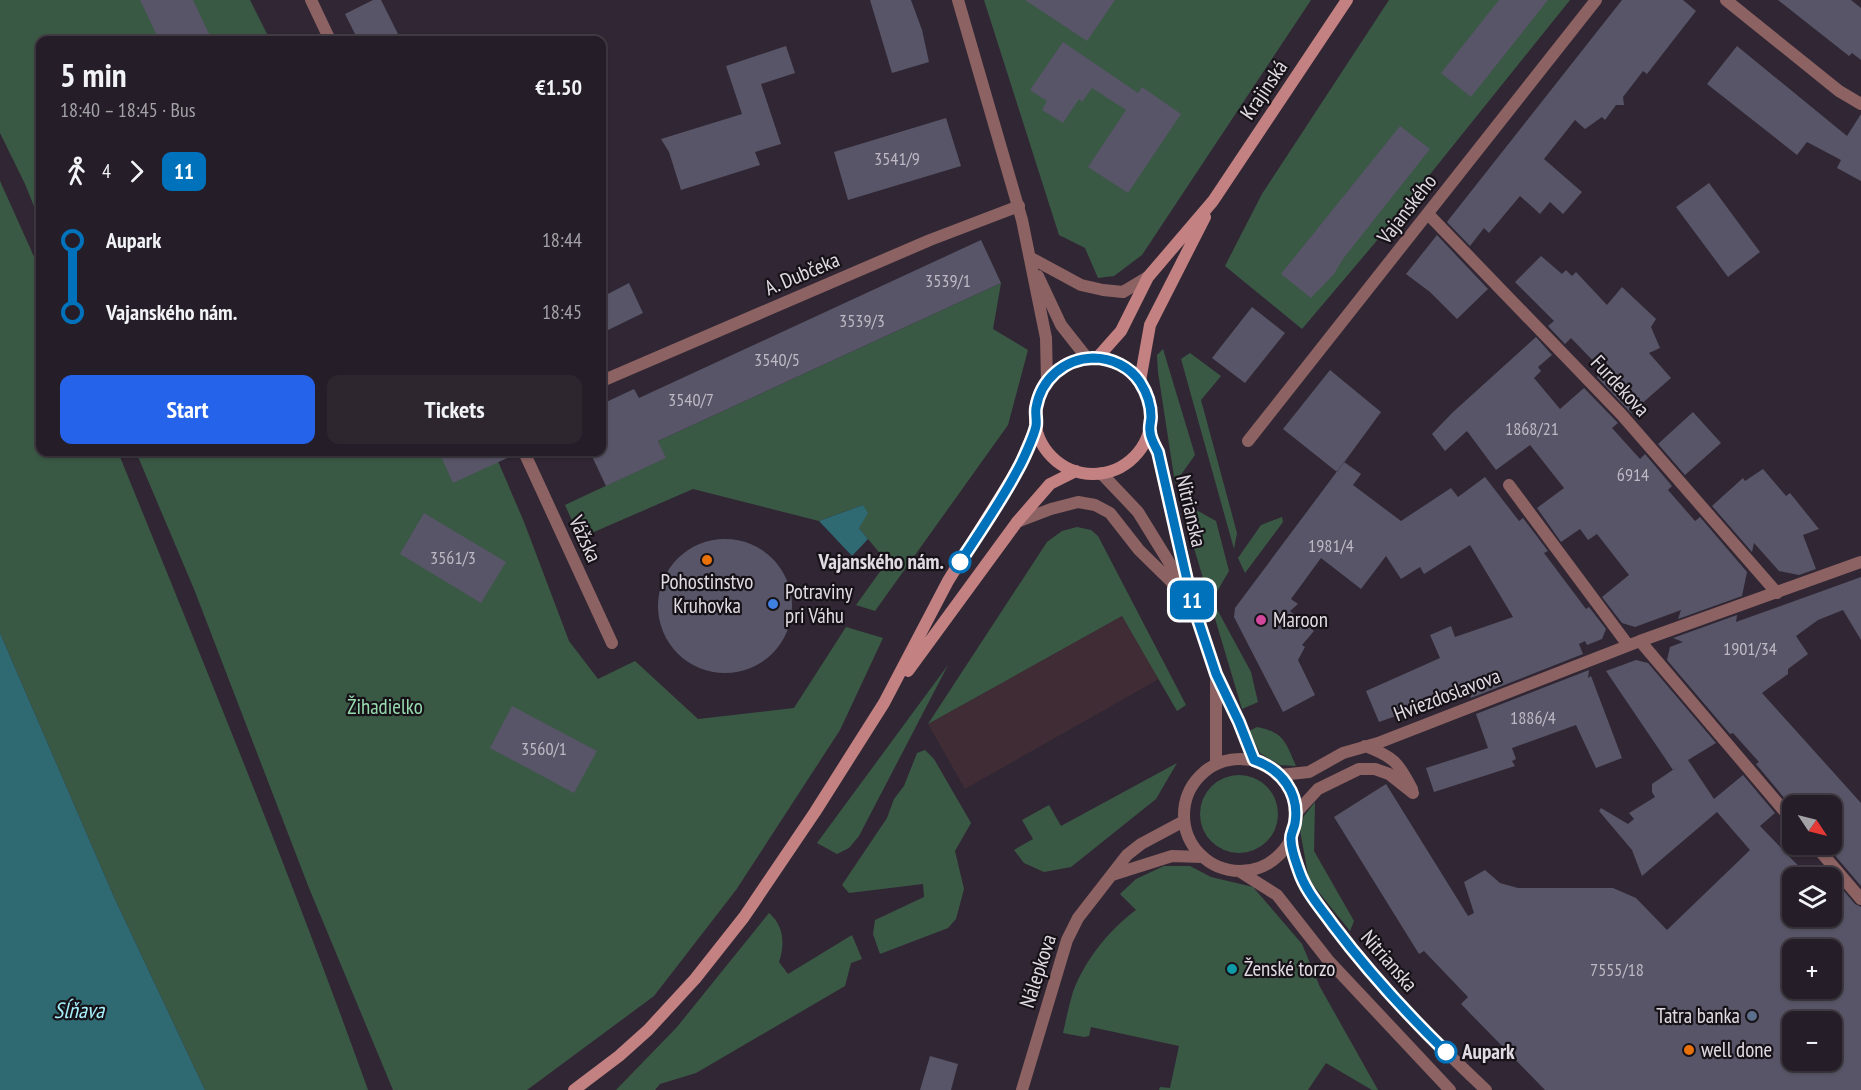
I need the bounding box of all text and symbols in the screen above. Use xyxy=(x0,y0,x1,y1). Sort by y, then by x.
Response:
text: 5 min xyxy=(60,53,127,96)
street label: Krajinská xyxy=(1234,55,1293,125)
text: €1.50 xyxy=(535,73,582,101)
text: 18:40 – 18:45 · Bus xyxy=(60,97,195,123)
house number: 3541/9 xyxy=(874,147,920,170)
icon: walk xyxy=(60,155,93,188)
icon: forward xyxy=(120,155,153,188)
text: 4 xyxy=(102,158,111,184)
text: 11 xyxy=(174,158,194,185)
street label: Vajanského xyxy=(1370,168,1442,250)
text: Aupark xyxy=(106,226,161,254)
text: 18:44 xyxy=(542,227,582,253)
street label: A. Dubčeka xyxy=(760,246,843,301)
house number: 3539/1 xyxy=(925,269,971,292)
text: Vajanského nám. xyxy=(106,298,237,326)
text: 18:45 xyxy=(542,299,582,325)
house number: 3539/3 xyxy=(839,309,885,332)
house number: 3540/5 xyxy=(754,348,800,371)
street label: Furdekova xyxy=(1585,349,1656,422)
button: Start xyxy=(60,375,315,444)
button: Tickets xyxy=(327,375,582,444)
house number: 3540/7 xyxy=(668,388,714,411)
house number: 1868/21 xyxy=(1505,417,1559,440)
house number: 6914 xyxy=(1617,463,1649,486)
street label: Nitrianska xyxy=(1170,472,1213,550)
street label: Vážska xyxy=(563,510,608,566)
house number: 1981/4 xyxy=(1308,534,1354,557)
house number: 3561/3 xyxy=(430,546,476,569)
place label: Vajanského nám. xyxy=(818,548,944,575)
marker: Vajanského nám. xyxy=(949,551,971,573)
marker: Pohostinstvo Kruhovka xyxy=(700,553,714,567)
place label: Pohostinstvo Kruhovka xyxy=(661,568,753,619)
place label: Potraviny pri Váhu xyxy=(785,578,853,629)
line badge: 11 xyxy=(1165,580,1219,620)
text: 11 xyxy=(1182,587,1202,614)
marker: Potraviny pri Váhu xyxy=(766,597,780,611)
place label: Maroon xyxy=(1273,606,1328,633)
marker: Maroon xyxy=(1254,613,1268,627)
house number: 1901/34 xyxy=(1723,637,1777,660)
street label: Hviezdoslavova xyxy=(1390,662,1504,727)
park label: Žihadielko xyxy=(347,693,423,720)
house number: 1886/4 xyxy=(1510,706,1556,729)
house number: 3560/1 xyxy=(521,737,567,760)
north arrow xyxy=(1782,795,1842,855)
map controls xyxy=(1782,795,1842,1071)
button: layers xyxy=(1782,867,1842,927)
street label: Nitrianska xyxy=(1355,924,1424,997)
street label: Nálepkova xyxy=(1013,931,1062,1011)
button: + xyxy=(1782,939,1842,999)
place label: Ženské torzo xyxy=(1244,955,1335,982)
house number: 7555/18 xyxy=(1590,958,1644,981)
marker: Ženské torzo xyxy=(1225,962,1239,976)
water label: Sĺňava xyxy=(54,996,105,1024)
place label: Tatra banka xyxy=(1656,1002,1740,1029)
marker: Tatra banka xyxy=(1745,1009,1759,1023)
button: − xyxy=(1782,1011,1842,1071)
place label: well done xyxy=(1701,1036,1772,1063)
place label: Aupark xyxy=(1461,1038,1515,1065)
marker: Aupark xyxy=(1435,1041,1457,1063)
marker: well done xyxy=(1682,1043,1696,1057)

